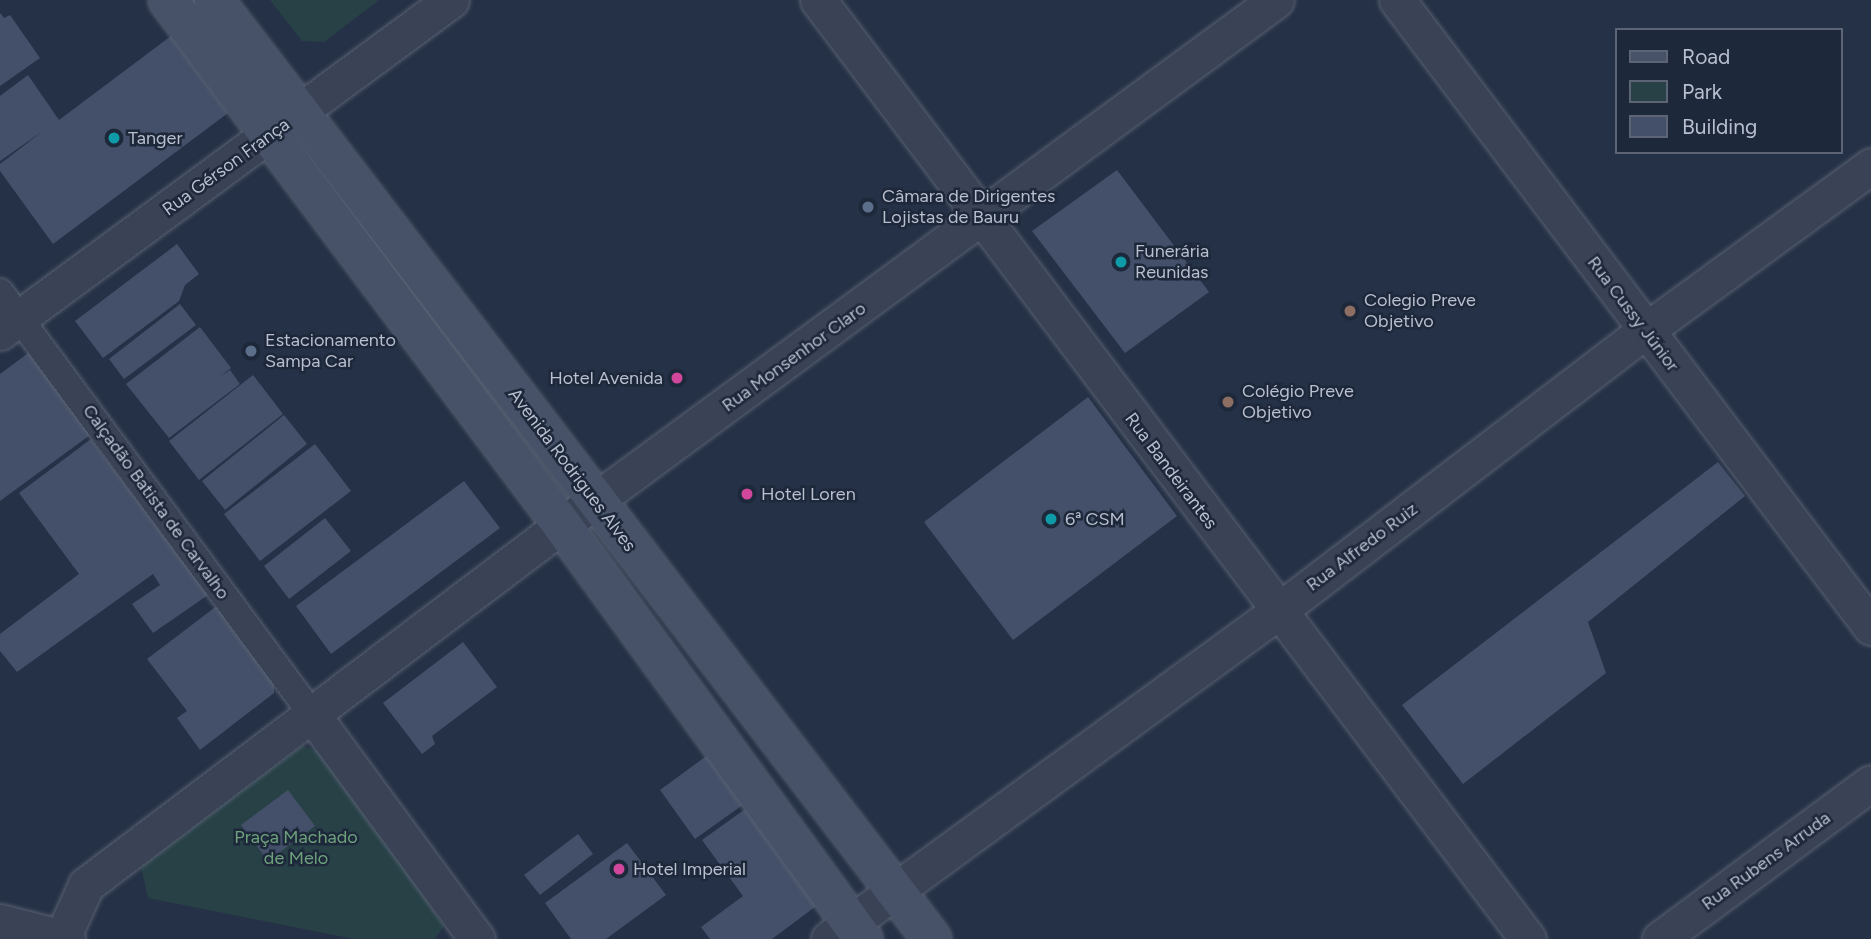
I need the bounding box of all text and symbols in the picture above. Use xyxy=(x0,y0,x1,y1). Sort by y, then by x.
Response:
legend xyxy=(1616,28,1843,154)
text: Road xyxy=(1682,44,1730,69)
text: Park xyxy=(1682,79,1722,104)
street label: Rua Gérson França xyxy=(158,114,294,220)
text: Building xyxy=(1682,114,1757,139)
place label: Tanger xyxy=(128,127,183,149)
marker: Tanger xyxy=(106,130,122,146)
place label: Câmara de Dirigentes Lojistas de Bauru xyxy=(882,186,1055,228)
marker: Câmara de Dirigentes Lojistas de Bauru xyxy=(860,199,876,215)
place label: Funerária Reunidas xyxy=(1135,241,1209,284)
street label: Rua Cussy Júnior xyxy=(1583,252,1683,376)
marker: Funerária Reunidas xyxy=(1113,254,1129,270)
place label: Colegio Preve Objetivo xyxy=(1364,290,1476,332)
street label: Rua Monsenhor Claro xyxy=(718,298,870,416)
marker: Colegio Preve Objetivo xyxy=(1342,303,1358,319)
place label: Estacionamento Sampa Car xyxy=(265,330,396,372)
marker: Estacionamento Sampa Car xyxy=(243,343,259,359)
place label: Hotel Avenida xyxy=(549,367,663,389)
marker: Hotel Avenida xyxy=(669,370,685,386)
place label: Colégio Preve Objetivo xyxy=(1242,381,1354,424)
street label: Avenida Rodrigues Alves xyxy=(504,384,640,556)
marker: Colégio Preve Objetivo xyxy=(1220,394,1236,410)
street label: Calçadão Batista de Carvalho xyxy=(78,400,234,604)
street label: Rua Bandeirantes xyxy=(1120,409,1222,533)
place label: Hotel Loren xyxy=(761,483,856,505)
marker: Hotel Loren xyxy=(739,486,755,502)
street label: Rua Alfredo Ruiz xyxy=(1302,498,1422,596)
place label: 6ª CSM xyxy=(1065,508,1125,530)
marker: 6ª CSM xyxy=(1043,511,1059,527)
street label: Rua Rubens Arruda xyxy=(1698,807,1834,915)
park label: Praça Machado de Melo xyxy=(234,827,358,870)
place label: Hotel Imperial xyxy=(633,858,746,880)
marker: Hotel Imperial xyxy=(611,861,627,877)

